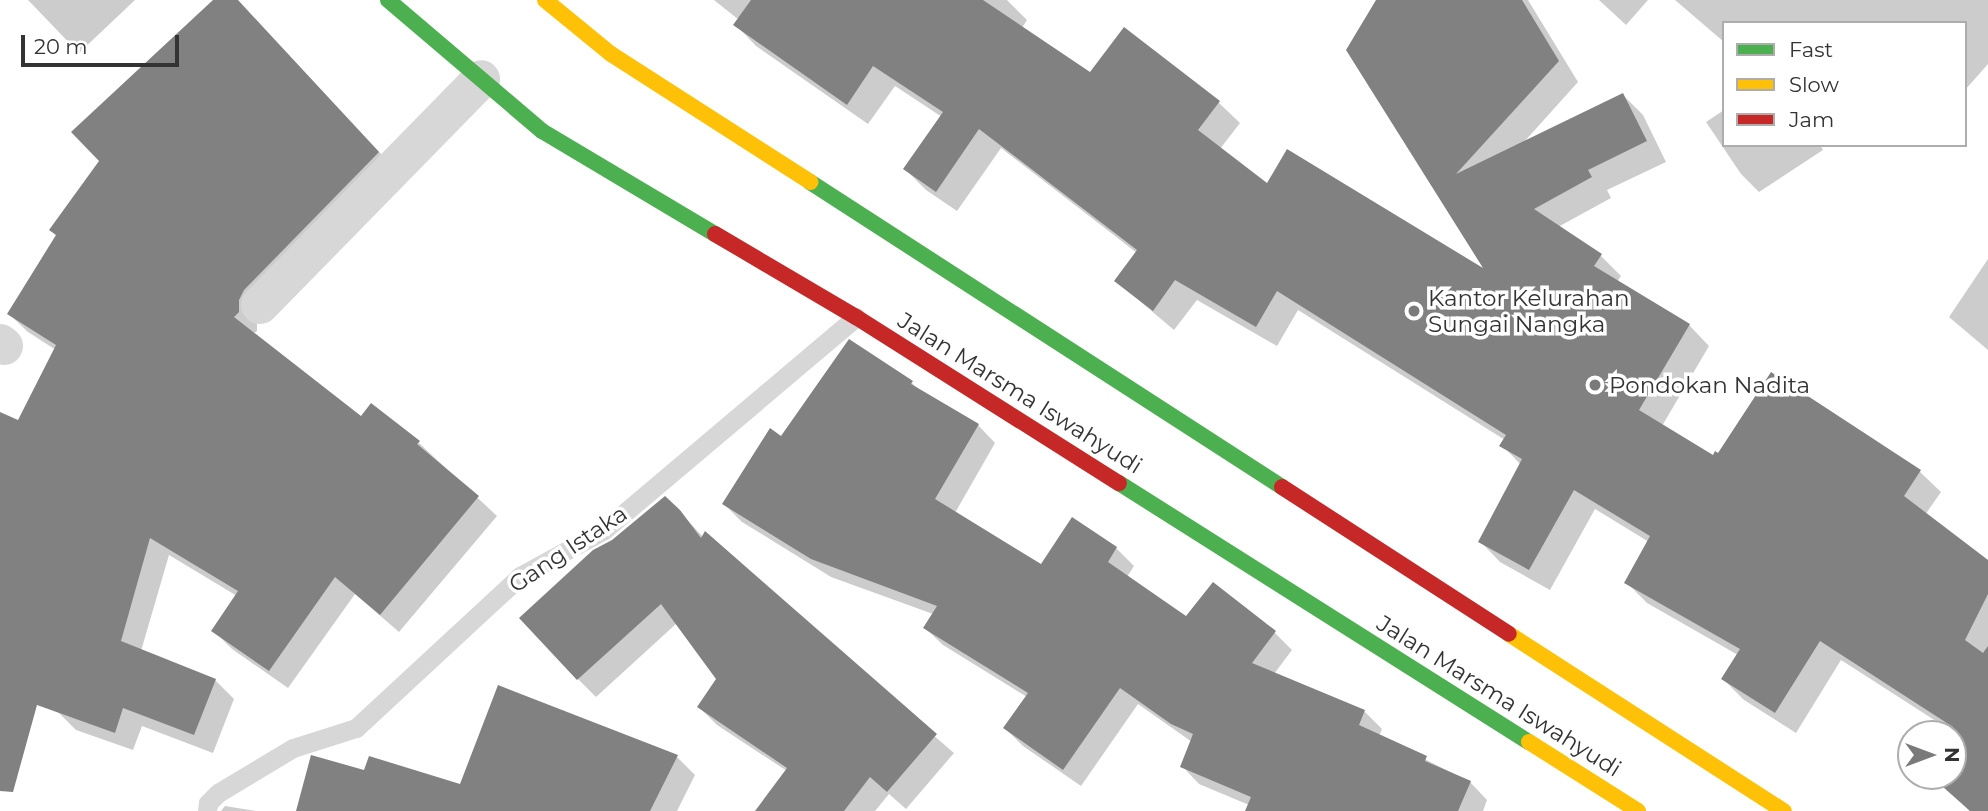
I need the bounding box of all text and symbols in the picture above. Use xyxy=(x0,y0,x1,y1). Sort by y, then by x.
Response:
scale bar xyxy=(24,21,182,65)
legend xyxy=(1722,21,1967,147)
text: 20 m xyxy=(34,34,88,59)
text: Fast xyxy=(1789,37,1833,62)
text: Slow xyxy=(1789,72,1839,97)
text: Jam xyxy=(1789,107,1834,132)
place label: Kantor Kelurahan Sungai Nangka xyxy=(1428,284,1630,338)
marker: Kantor Kelurahan Sungai Nangka xyxy=(1406,303,1422,319)
street label: Jalan Marsma Iswahyudi xyxy=(893,306,1147,480)
place label: Pondokan Nadita xyxy=(1609,371,1810,399)
marker: Pondokan Nadita xyxy=(1587,377,1603,393)
street label: Gang Istaka xyxy=(504,499,632,599)
street label: Jalan Marsma Iswahyudi xyxy=(1372,609,1626,783)
north arrow xyxy=(1897,720,1967,790)
text: N xyxy=(1940,747,1963,763)

